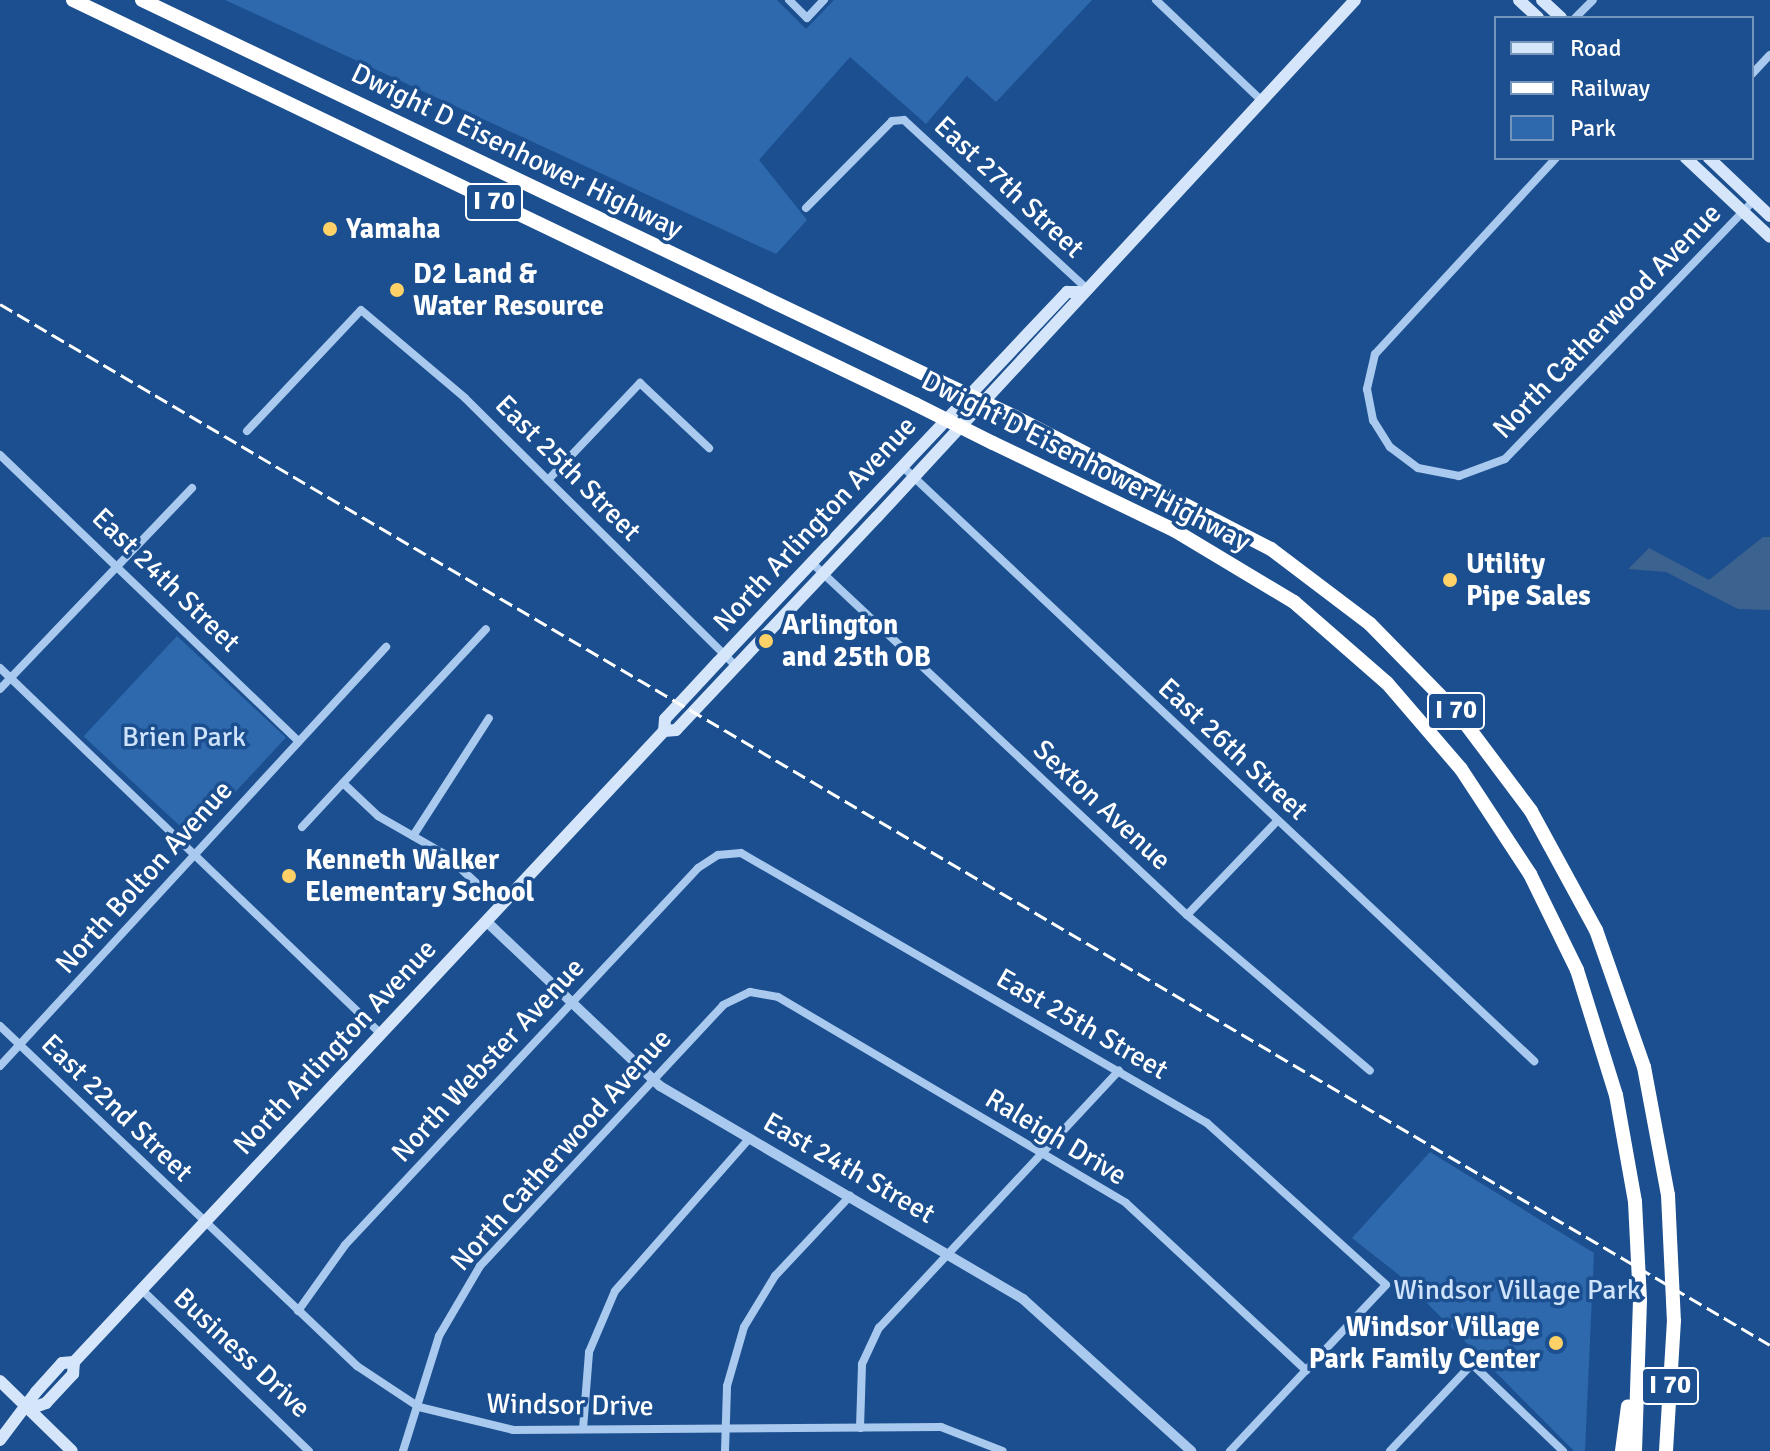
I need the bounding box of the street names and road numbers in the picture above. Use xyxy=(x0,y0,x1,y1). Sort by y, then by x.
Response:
street label: Dwight D Eisenhower Highway xyxy=(346,56,688,246)
street label: East 27th Street xyxy=(927,109,1091,265)
road number: I 70 xyxy=(464,180,524,224)
street label: North Catherwood Avenue xyxy=(1486,196,1728,446)
street label: Dwight D Eisenhower Highway xyxy=(916,363,1256,559)
street label: East 25th Street xyxy=(488,388,648,548)
street label: North Arlington Avenue xyxy=(707,409,923,639)
street label: East 24th Street xyxy=(85,501,247,659)
street label: East 26th Street xyxy=(1151,671,1315,827)
road number: I 70 xyxy=(1426,689,1486,733)
street label: Sexton Avenue xyxy=(1026,733,1178,877)
street label: North Bolton Avenue xyxy=(49,774,239,980)
street label: North Arlington Avenue xyxy=(227,932,443,1162)
street label: North Webster Avenue xyxy=(385,951,591,1169)
street label: East 25th Street xyxy=(990,961,1174,1087)
street label: North Catherwood Avenue xyxy=(444,1022,678,1278)
street label: East 22nd Street xyxy=(34,1027,200,1189)
street label: Raleigh Drive xyxy=(979,1082,1133,1192)
street label: East 24th Street xyxy=(757,1105,941,1231)
street label: Business Drive xyxy=(167,1281,317,1425)
road number: I 70 xyxy=(1640,1364,1700,1408)
street label: Windsor Drive xyxy=(486,1387,654,1423)

